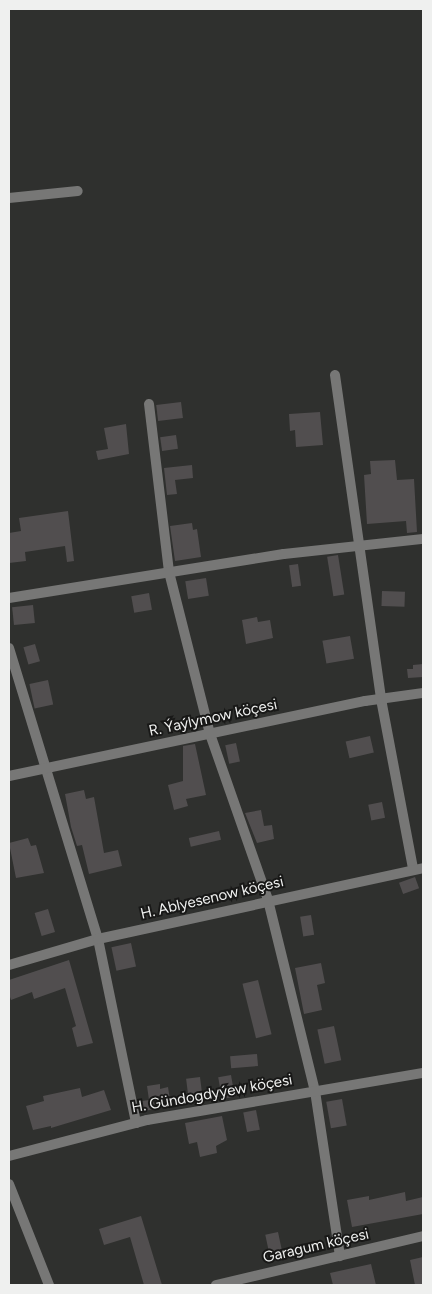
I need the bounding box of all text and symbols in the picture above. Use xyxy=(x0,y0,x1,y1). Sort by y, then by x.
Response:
street label: R. Ýaýlymow köçesi xyxy=(147,696,279,740)
street label: H. Ablyesenow köçesi xyxy=(139,873,285,923)
street label: H. Gündogdyýew köçesi xyxy=(130,1071,294,1117)
street label: Garagum köçesi xyxy=(261,1225,371,1267)

